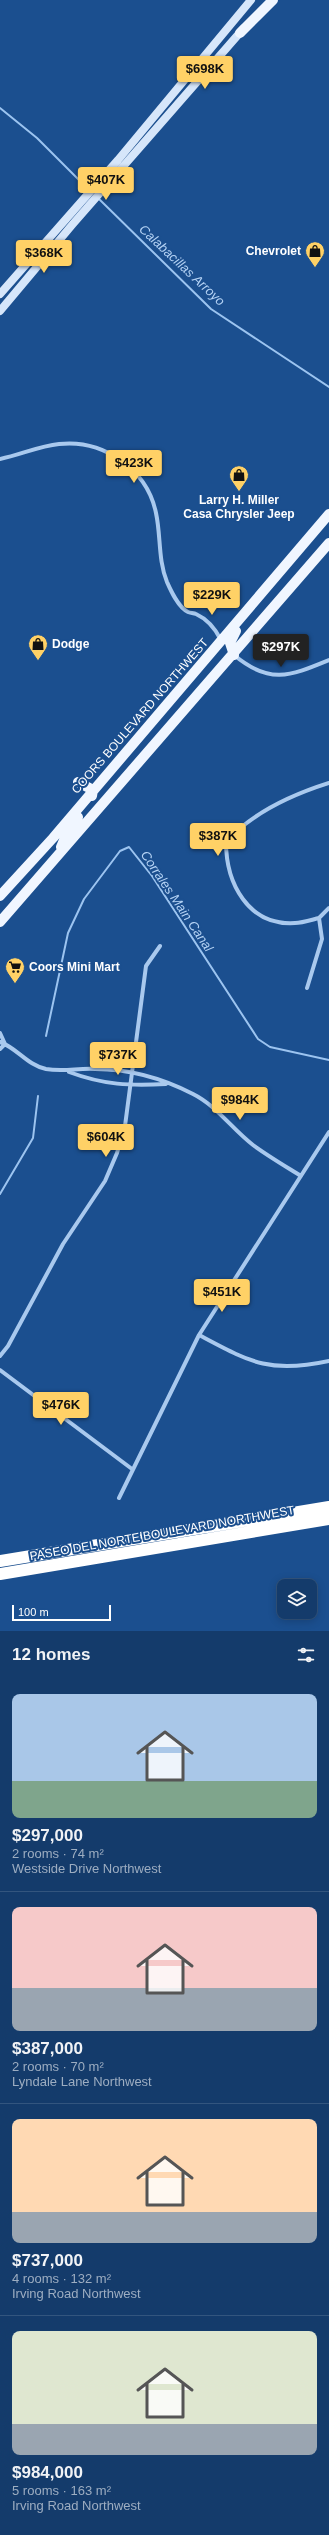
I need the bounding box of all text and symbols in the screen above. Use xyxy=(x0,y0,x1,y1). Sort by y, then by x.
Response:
pin: $698K xyxy=(177,56,233,90)
text: $698K xyxy=(186,61,224,76)
pin: $407K xyxy=(78,167,134,201)
text: $407K xyxy=(87,172,125,187)
water label: Calabacillas Arroyo xyxy=(136,221,228,309)
pin: $368K xyxy=(16,240,72,274)
shop icon: Chevrolet xyxy=(304,240,326,268)
place label: Chevrolet xyxy=(246,244,301,258)
text: $368K xyxy=(25,245,63,260)
pin: $423K xyxy=(106,450,162,484)
text: $423K xyxy=(115,455,153,470)
shop icon: Larry H. Miller Casa Chrysler Jeep xyxy=(228,464,250,492)
place label: Larry H. Miller Casa Chrysler Jeep xyxy=(183,493,295,521)
pin: $229K xyxy=(184,582,240,616)
text: $229K xyxy=(193,587,231,602)
shop icon: Dodge xyxy=(27,633,49,661)
pin: $297K xyxy=(253,634,309,668)
street label: COORS BOULEVARD NORTHWEST xyxy=(69,635,212,796)
place label: Dodge xyxy=(52,637,90,651)
text: $297K xyxy=(262,639,300,654)
pin: $387K xyxy=(190,823,246,857)
text: $387K xyxy=(199,828,237,843)
water label: Corrales Main Canal xyxy=(138,848,217,955)
supermarket icon: Coors Mini Mart xyxy=(4,956,26,984)
place label: Coors Mini Mart xyxy=(29,960,120,974)
pin: $737K xyxy=(90,1042,146,1076)
text: $737K xyxy=(99,1047,137,1062)
pin: $984K xyxy=(212,1087,268,1121)
text: $984K xyxy=(221,1092,259,1107)
pin: $604K xyxy=(78,1124,134,1158)
text: $604K xyxy=(87,1129,125,1144)
pin: $451K xyxy=(194,1279,250,1313)
text: $451K xyxy=(203,1284,241,1299)
pin: $476K xyxy=(33,1392,89,1426)
text: $476K xyxy=(42,1397,80,1412)
street label: PASEO DEL NORTE BOULEVARD NORTHWEST xyxy=(28,1503,296,1563)
map controls xyxy=(277,1579,317,1619)
button: layers xyxy=(277,1579,317,1619)
scale bar xyxy=(12,1603,111,1622)
text: 100 m xyxy=(18,1606,49,1618)
icon: filters xyxy=(295,1644,317,1666)
text: 12 homes xyxy=(12,1645,90,1664)
icon: home xyxy=(129,1720,201,1792)
text: $297,000 xyxy=(12,1826,83,1845)
text: 2 rooms · 74 m² xyxy=(12,1846,104,1861)
text: Westside Drive Northwest xyxy=(12,1861,161,1876)
icon: home xyxy=(129,1933,201,2005)
text: $387,000 xyxy=(12,2039,83,2058)
text: 2 rooms · 70 m² xyxy=(12,2059,104,2074)
text: Lyndale Lane Northwest xyxy=(12,2074,152,2089)
icon: home xyxy=(129,2145,201,2217)
text: $737,000 xyxy=(12,2251,83,2270)
text: 4 rooms · 132 m² xyxy=(12,2271,111,2286)
text: Irving Road Northwest xyxy=(12,2286,141,2301)
icon: home xyxy=(129,2357,201,2429)
text: $984,000 xyxy=(12,2463,83,2482)
text: 5 rooms · 163 m² xyxy=(12,2483,111,2498)
text: Irving Road Northwest xyxy=(12,2498,141,2513)

